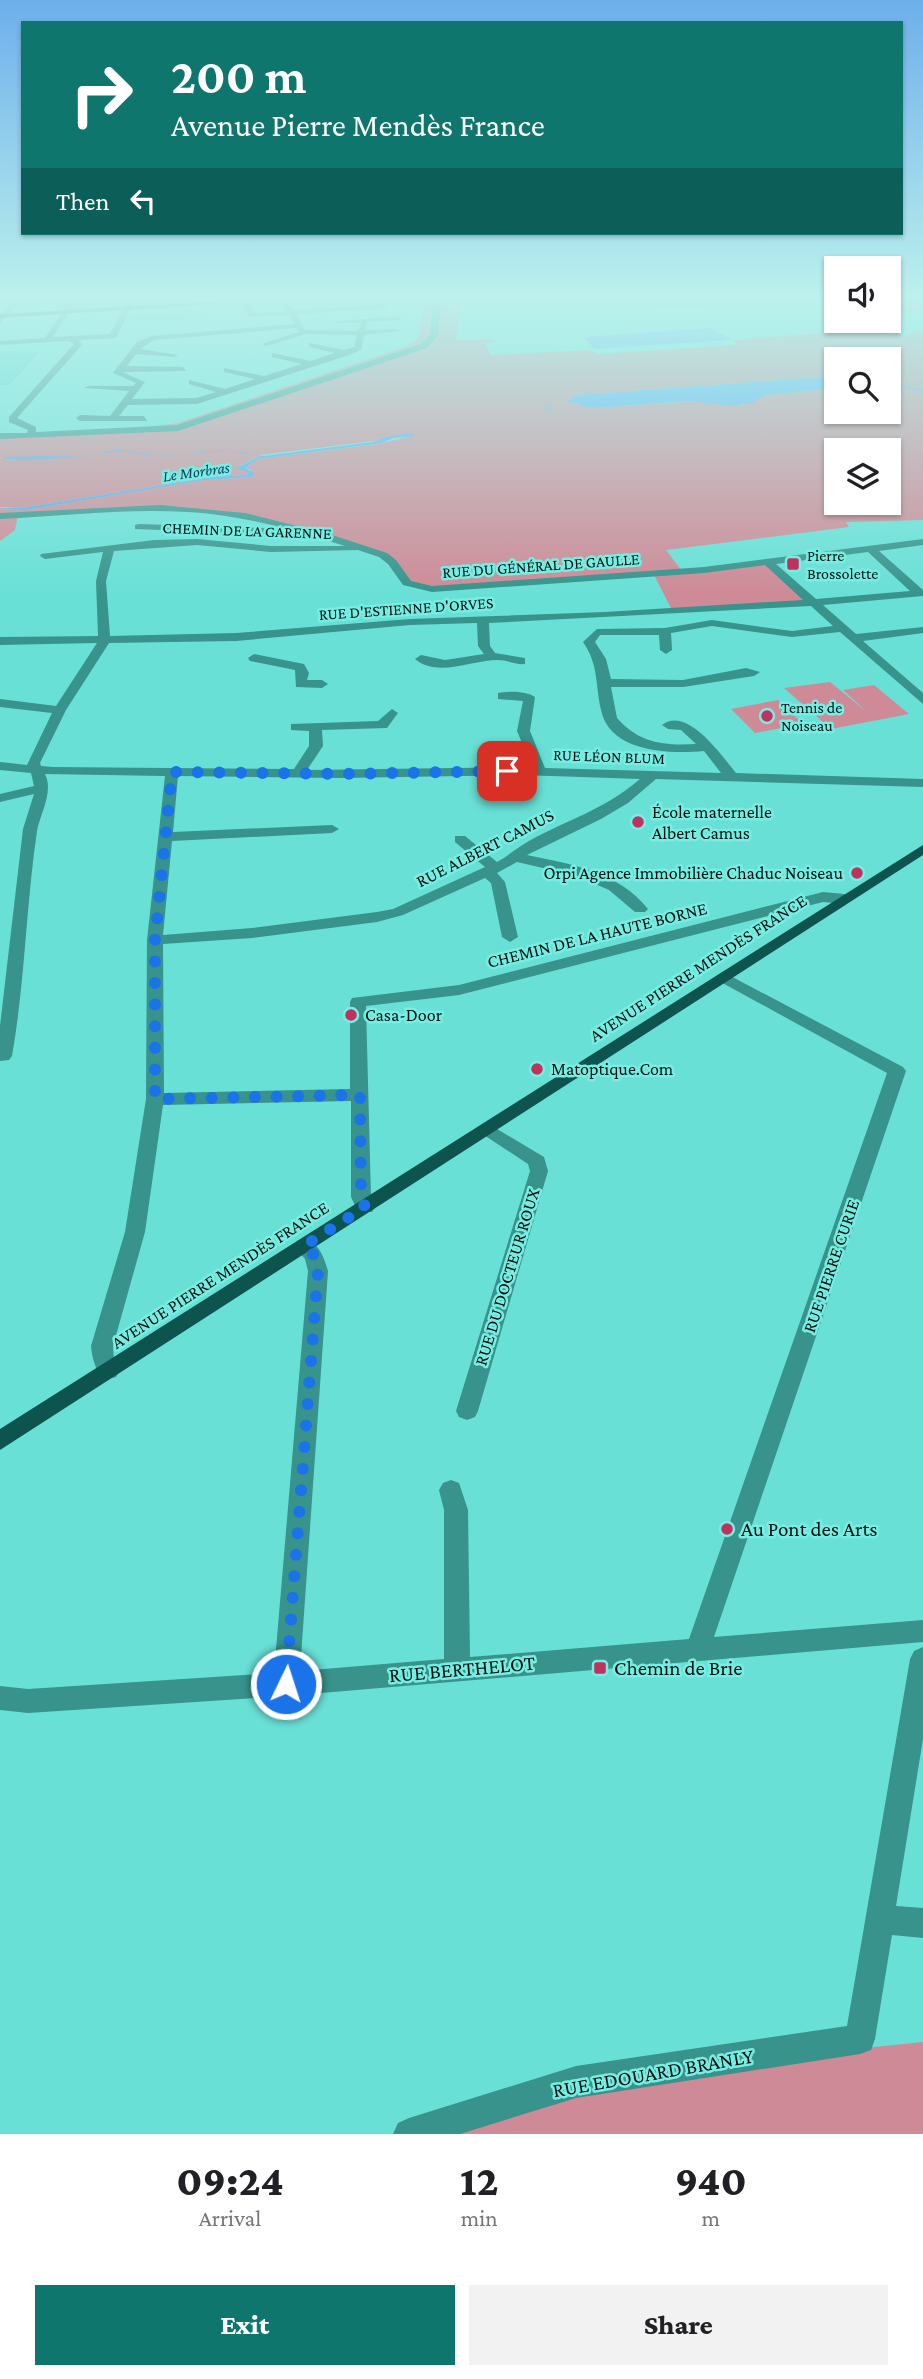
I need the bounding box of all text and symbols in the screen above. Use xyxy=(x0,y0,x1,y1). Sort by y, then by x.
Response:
icon: right xyxy=(56,49,147,140)
text: 200 m xyxy=(171,49,306,104)
text: Avenue Pierre Mendès France xyxy=(171,107,545,143)
icon: left xyxy=(124,182,162,220)
text: Then xyxy=(56,187,110,216)
map controls xyxy=(824,256,901,515)
button: sound xyxy=(824,256,901,333)
button: search xyxy=(824,347,901,424)
button: layers xyxy=(824,438,901,515)
water label: Le Morbras xyxy=(161,458,231,485)
street label: CHEMIN DE LA GARENNE xyxy=(162,519,332,542)
place label: Pierre Brossolette xyxy=(807,547,878,582)
street label: RUE DU GÉNÉRAL DE GAULLE xyxy=(442,550,641,581)
marker: Pierre Brossolette xyxy=(785,556,801,572)
street label: RUE D'ESTIENNE D'ORVES xyxy=(318,594,494,623)
place label: Tennis de Noiseau xyxy=(781,699,842,734)
marker: Tennis de Noiseau xyxy=(759,708,775,724)
pin xyxy=(477,741,537,801)
street label: RUE LÉON BLUM xyxy=(553,746,665,767)
icon: arrive xyxy=(488,752,526,790)
place label: École maternelle Albert Camus xyxy=(652,802,772,843)
street label: RUE ALBERT CAMUS xyxy=(413,805,557,891)
marker: École maternelle Albert Camus xyxy=(630,814,646,830)
place label: Orpi Agence Immobilière Chaduc Noiseau xyxy=(543,863,843,883)
marker: Orpi Agence Immobilière Chaduc Noiseau xyxy=(849,865,865,881)
street label: AVENUE PIERRE MENDÈS FRANCE xyxy=(586,890,811,1046)
street label: CHEMIN DE LA HAUTE BORNE xyxy=(485,898,709,972)
place label: Casa-Door xyxy=(365,1005,443,1025)
marker: Casa-Door xyxy=(343,1007,359,1023)
place label: Matoptique.Com xyxy=(551,1059,674,1079)
marker: Matoptique.Com xyxy=(529,1061,545,1077)
street label: RUE DU DOCTEUR ROUX xyxy=(470,1185,544,1368)
street label: AVENUE PIERRE MENDÈS FRANCE xyxy=(108,1197,333,1353)
street label: RUE PIERRE CURIE xyxy=(799,1197,863,1335)
place label: Au Pont des Arts xyxy=(741,1517,877,1541)
marker: Au Pont des Arts xyxy=(719,1521,735,1537)
position arrow xyxy=(249,1647,323,1721)
street label: RUE BERTHELOT xyxy=(388,1651,537,1687)
place label: Chemin de Brie xyxy=(614,1656,742,1680)
marker: Chemin de Brie xyxy=(592,1660,608,1676)
street label: RUE EDOUARD BRANLY xyxy=(551,2043,756,2102)
text: 09:24 xyxy=(176,2157,284,2204)
text: 12 xyxy=(460,2157,498,2204)
text: 940 xyxy=(675,2157,747,2204)
text: Arrival xyxy=(199,2205,261,2231)
text: min xyxy=(461,2205,498,2231)
text: m xyxy=(701,2205,720,2231)
button: Exit xyxy=(35,2285,455,2365)
button: Share xyxy=(469,2285,888,2365)

